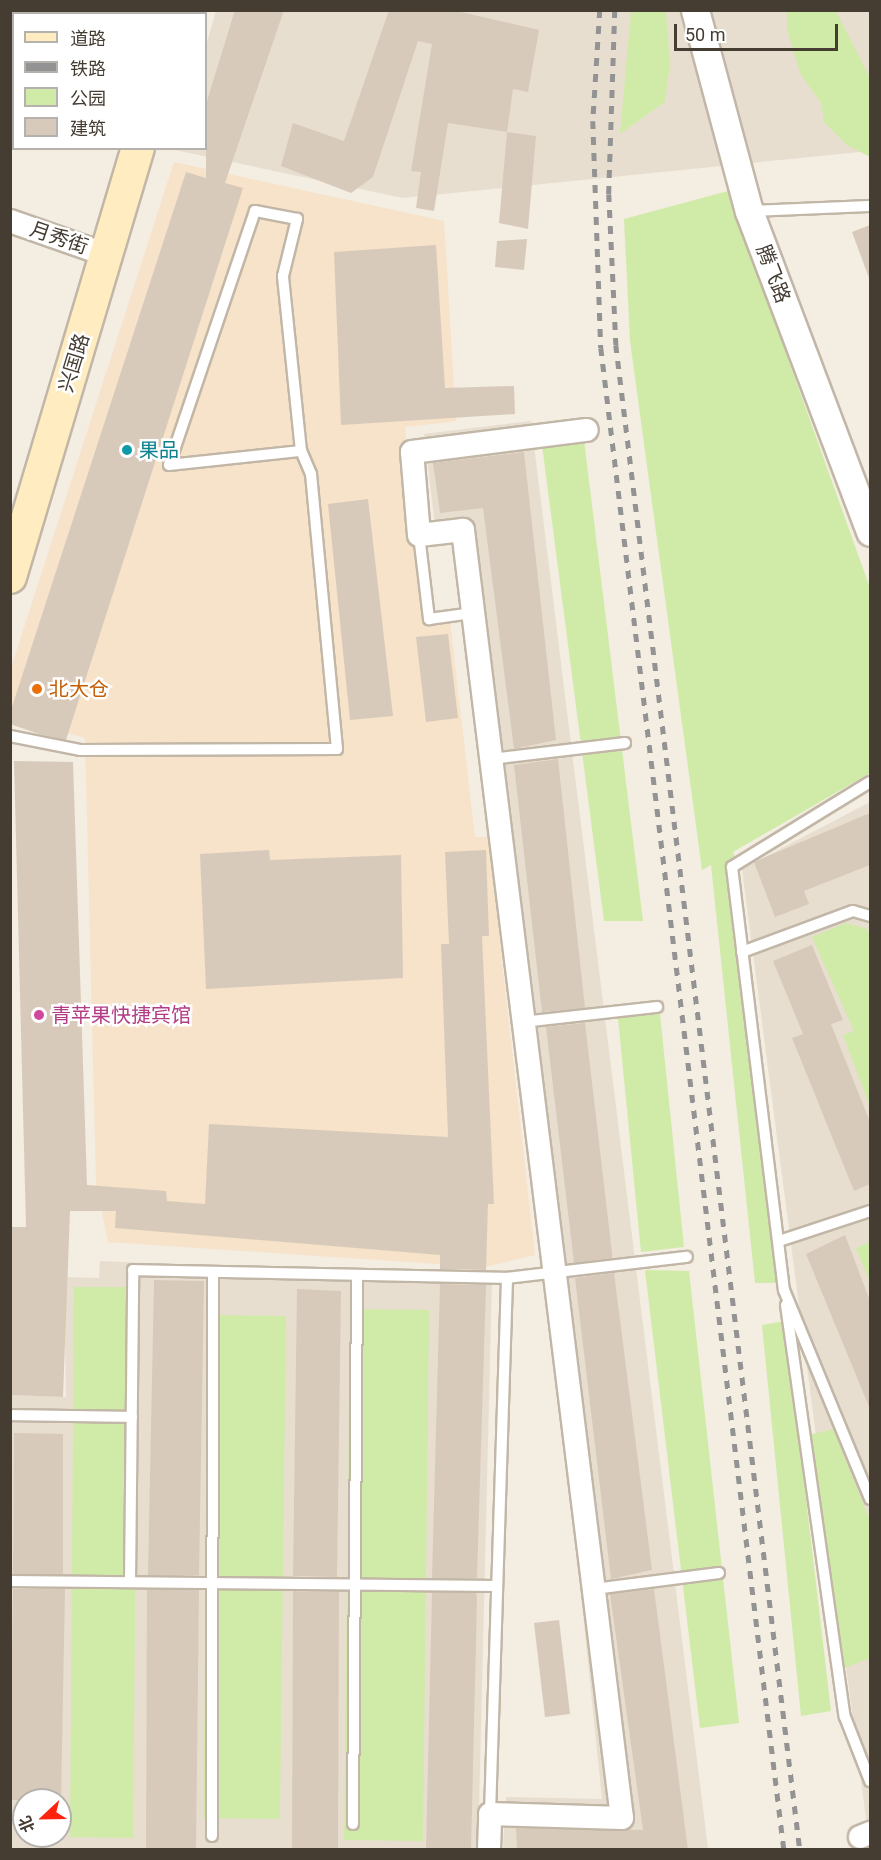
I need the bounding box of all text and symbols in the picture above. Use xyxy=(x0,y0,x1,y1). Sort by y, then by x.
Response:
legend xyxy=(12,12,207,150)
scale bar xyxy=(677,12,840,50)
text: 50 m xyxy=(685,24,725,45)
text: 道路 xyxy=(70,28,106,49)
text: 铁路 xyxy=(70,58,106,79)
text: 公园 xyxy=(70,88,106,109)
text: 建筑 xyxy=(70,118,106,139)
street label: 月秀街 xyxy=(27,217,91,259)
street label: 腾飞路 xyxy=(751,242,795,306)
street label: 兴国路 xyxy=(54,331,94,395)
place label: 果品 xyxy=(139,438,179,462)
marker: 果品 xyxy=(120,443,134,457)
place label: 北大仓 xyxy=(49,677,109,701)
marker: 北大仓 xyxy=(30,682,44,696)
place label: 青苹果快捷宾馆 xyxy=(51,1003,191,1027)
marker: 青苹果快捷宾馆 xyxy=(32,1008,46,1022)
north arrow xyxy=(12,1788,72,1848)
text: 北 xyxy=(15,1813,39,1835)

